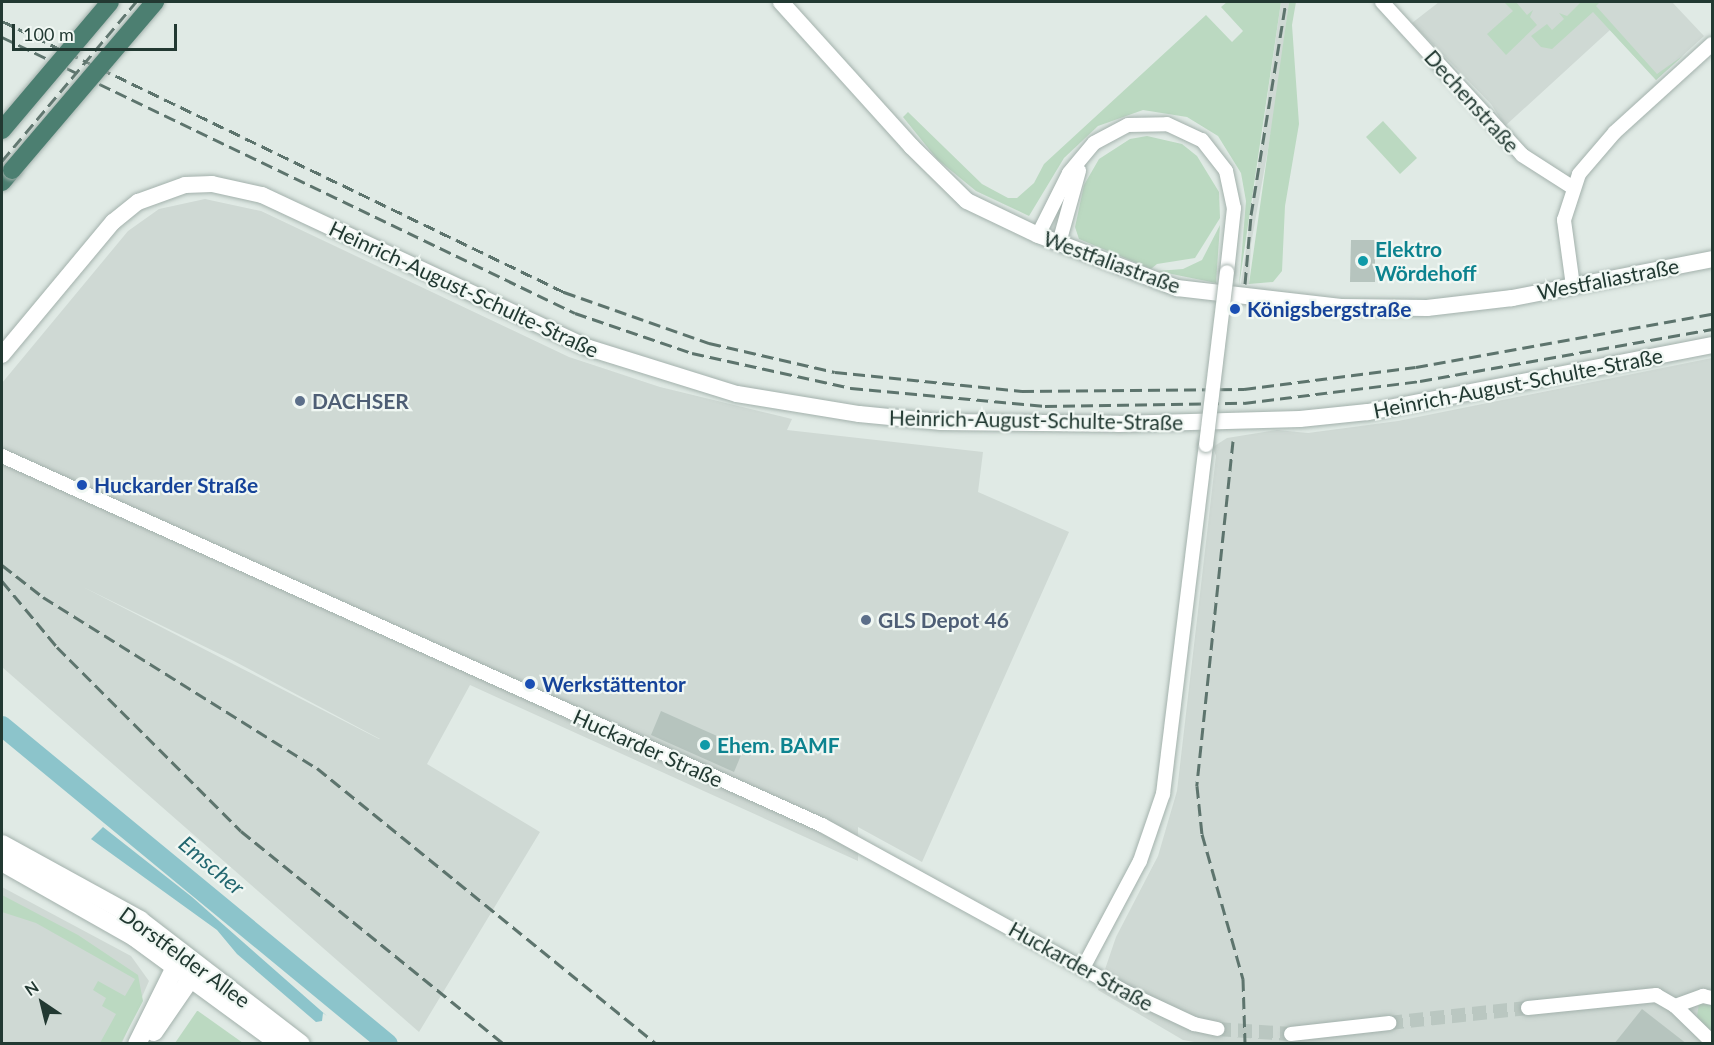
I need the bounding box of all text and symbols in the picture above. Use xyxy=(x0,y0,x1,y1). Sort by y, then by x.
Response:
scale bar xyxy=(15,12,180,50)
text: 100 m xyxy=(23,23,74,45)
street label: Dechenstraße xyxy=(1419,45,1525,157)
street label: Heinrich-August-Schulte-Straße xyxy=(325,215,603,363)
street label: Westfaliastraße xyxy=(1040,226,1184,298)
place label: Elektro Wördehoff xyxy=(1375,236,1477,286)
street label: Westfaliastraße xyxy=(1535,253,1681,305)
marker: Elektro Wördehoff xyxy=(1356,254,1370,268)
place label: Königsbergstraße xyxy=(1247,296,1411,322)
marker: Königsbergstraße xyxy=(1228,302,1242,316)
street label: Heinrich-August-Schulte-Straße xyxy=(1371,343,1665,423)
place label: DACHSER xyxy=(312,388,409,414)
marker: DACHSER xyxy=(293,394,307,408)
street label: Heinrich-August-Schulte-Straße xyxy=(889,405,1183,435)
place label: Huckarder Straße xyxy=(94,472,259,498)
marker: Huckarder Straße xyxy=(75,478,89,492)
place label: GLS Depot 46 xyxy=(878,607,1009,633)
marker: GLS Depot 46 xyxy=(859,613,873,627)
place label: Werkstättentor xyxy=(542,671,686,697)
marker: Werkstättentor xyxy=(523,677,537,691)
street label: Huckarder Straße xyxy=(569,704,727,792)
place label: Ehem. BAMF xyxy=(717,732,840,758)
marker: Ehem. BAMF xyxy=(698,738,712,752)
water label: Emscher xyxy=(174,830,250,900)
street label: Dorstfelder Allee xyxy=(114,901,256,1013)
street label: Huckarder Straße xyxy=(1004,916,1158,1016)
north arrow xyxy=(12,973,72,1033)
text: N xyxy=(21,977,42,999)

